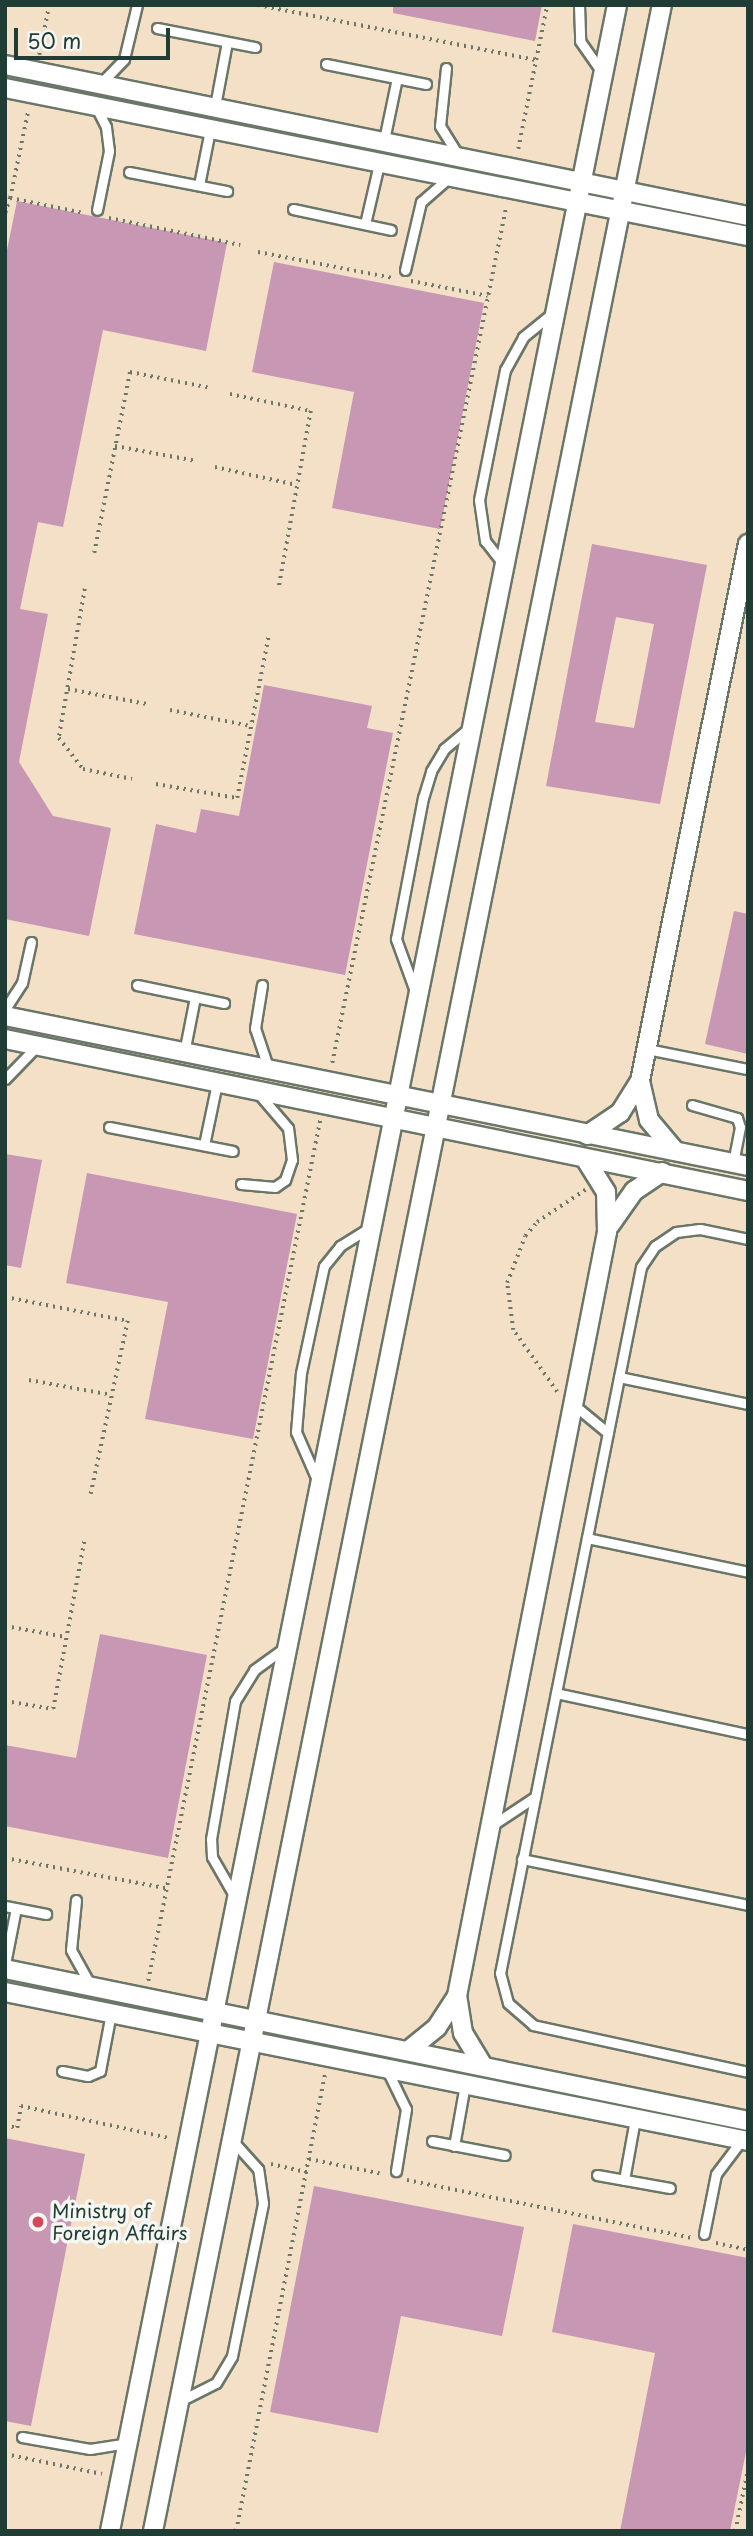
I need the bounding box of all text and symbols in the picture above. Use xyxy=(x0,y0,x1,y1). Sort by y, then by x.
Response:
scale bar xyxy=(18,14,173,58)
text: 50 m xyxy=(27,24,81,56)
place label: Ministry of Foreign Affairs xyxy=(52,2200,188,2244)
marker: Ministry of Foreign Affairs xyxy=(30,2214,46,2230)

